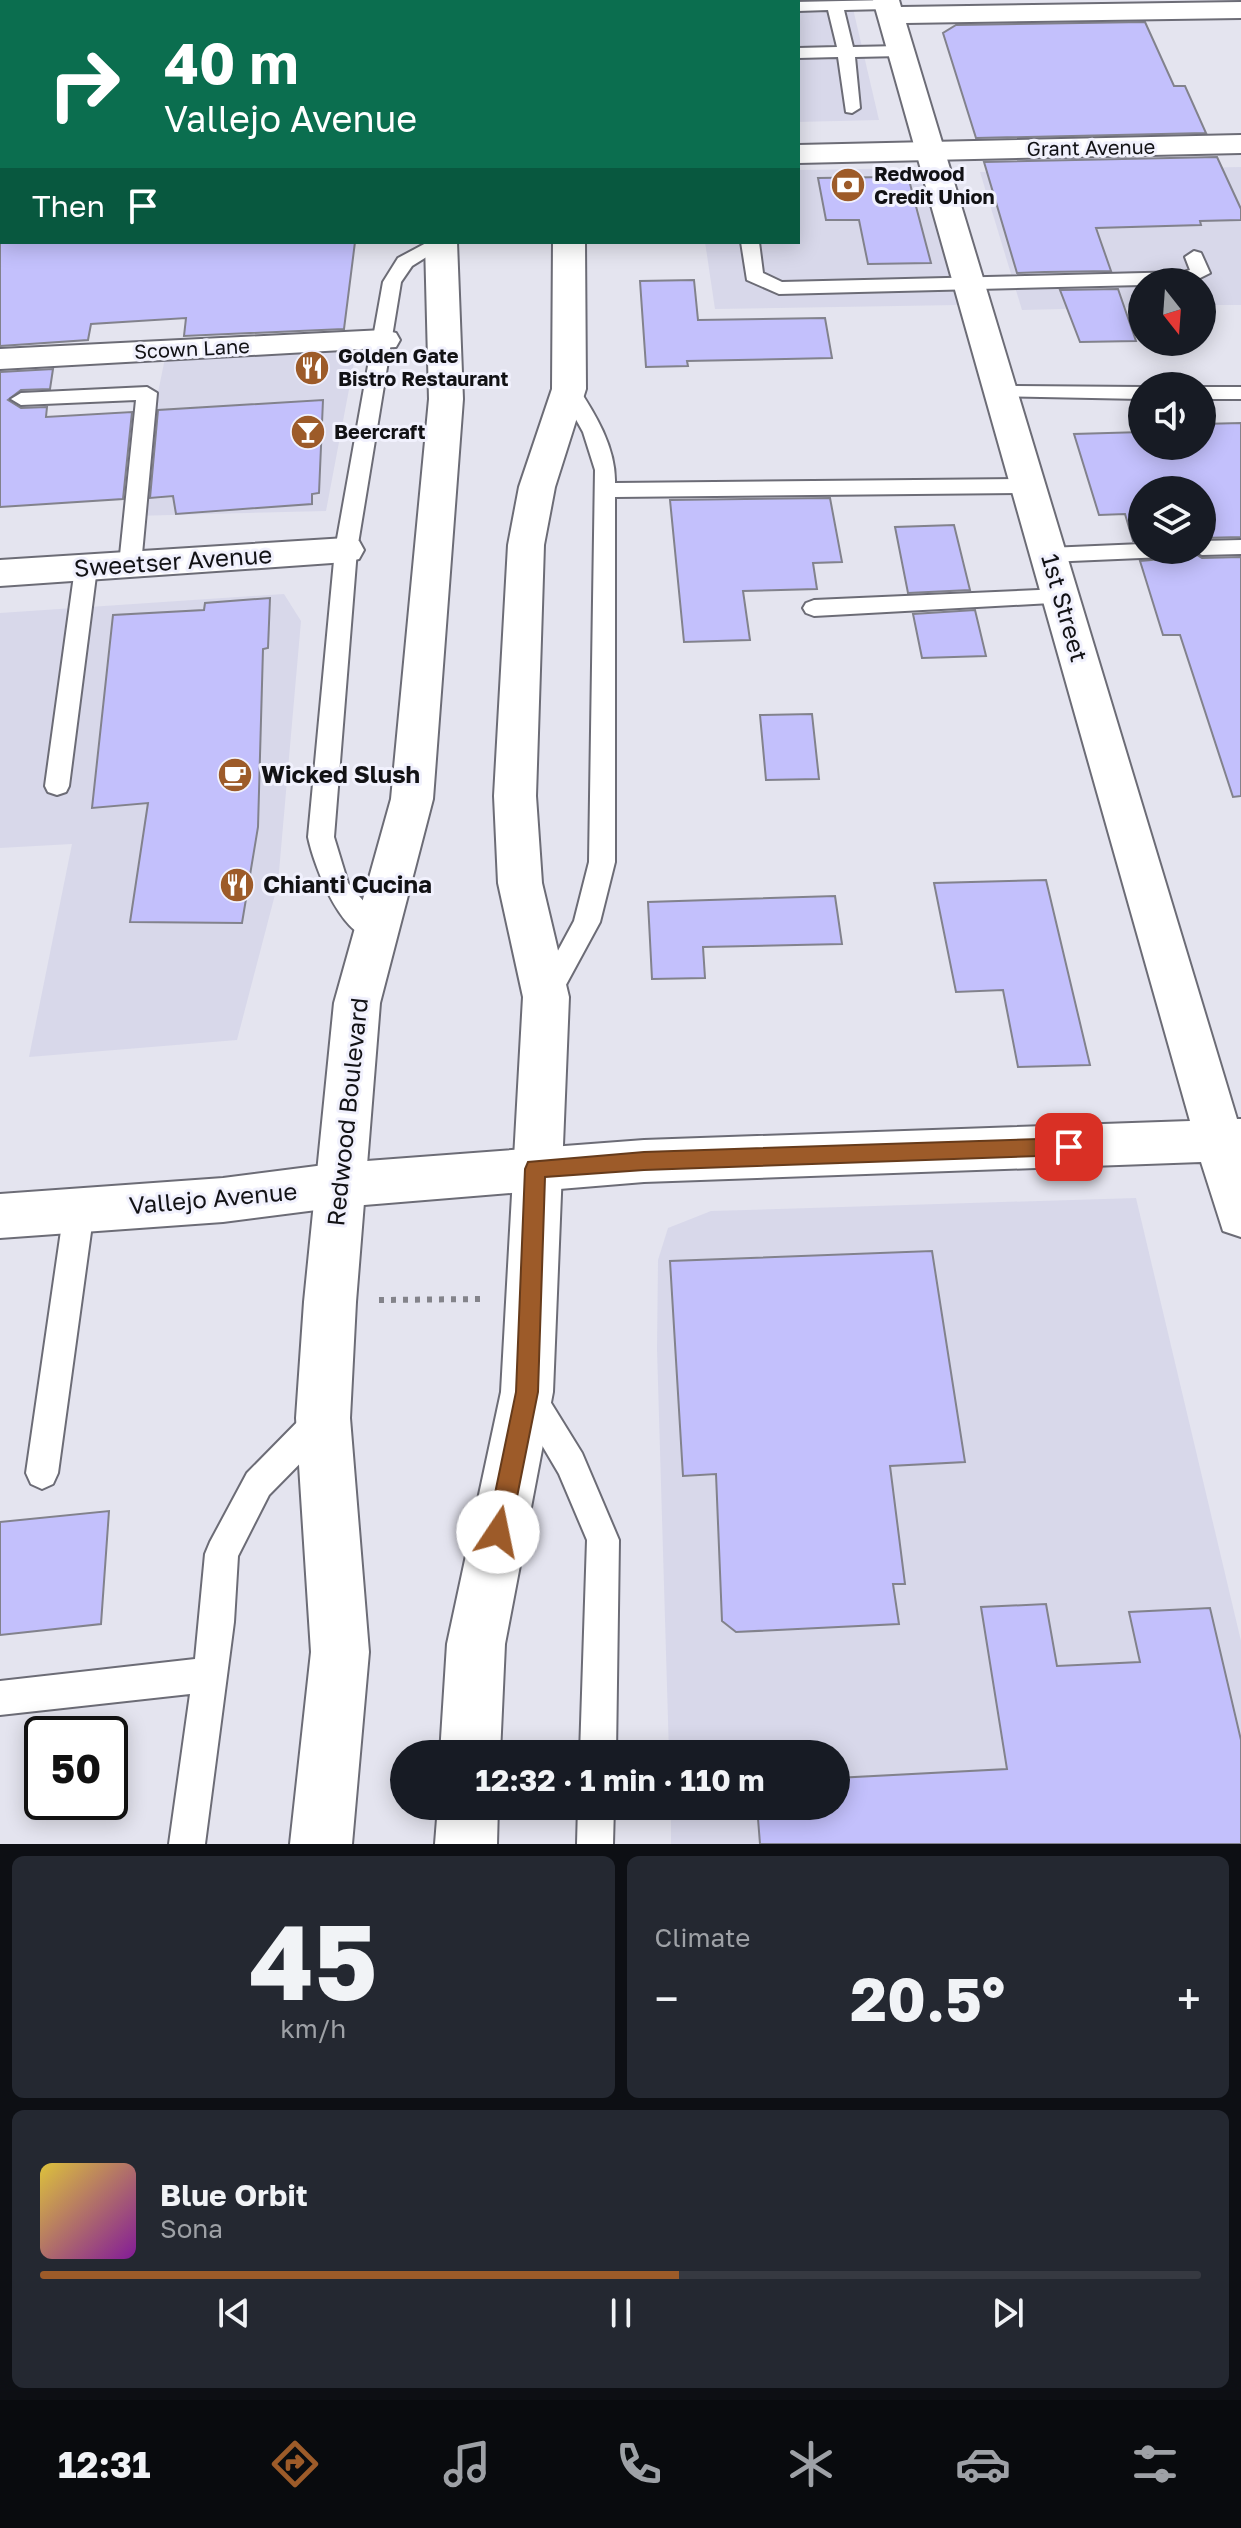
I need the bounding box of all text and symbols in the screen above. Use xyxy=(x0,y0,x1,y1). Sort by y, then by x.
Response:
text: 40 m xyxy=(164,29,298,96)
icon: right xyxy=(32,32,136,136)
text: Vallejo Avenue xyxy=(164,97,417,140)
street label: Grant Avenue xyxy=(1026,134,1156,160)
place label: Redwood Credit Union xyxy=(874,161,995,208)
bank icon: Redwood Credit Union xyxy=(829,166,867,204)
icon: arrive xyxy=(121,184,165,228)
text: Then xyxy=(32,188,105,224)
north arrow xyxy=(1128,268,1216,356)
map controls xyxy=(1128,268,1216,564)
street label: Scown Lane xyxy=(133,333,250,363)
place label: Golden Gate Bistro Restaurant xyxy=(338,343,508,390)
restaurant icon: Golden Gate Bistro Restaurant xyxy=(293,349,331,387)
button: sound xyxy=(1128,372,1216,460)
bar icon: Beercraft xyxy=(289,413,327,451)
place label: Beercraft xyxy=(334,419,426,443)
button: layers xyxy=(1128,476,1216,564)
street label: Sweetser Avenue xyxy=(73,539,273,582)
street label: 1st Street xyxy=(1036,550,1095,665)
cafe icon: Wicked Slush xyxy=(216,756,254,794)
place label: Wicked Slush xyxy=(261,759,420,788)
restaurant icon: Chianti Cucina xyxy=(218,866,256,904)
place label: Chianti Cucina xyxy=(263,869,432,898)
street label: Redwood Boulevard xyxy=(320,996,373,1228)
pin xyxy=(1035,1113,1103,1181)
icon: arrive xyxy=(1047,1125,1091,1169)
street label: Vallejo Avenue xyxy=(128,1176,298,1219)
position arrow xyxy=(456,1490,540,1574)
speed limit sign: 50 xyxy=(24,1716,128,1820)
text: 12:32 · 1 min · 110 m xyxy=(476,1762,764,1798)
text: 45 xyxy=(249,1898,377,2023)
text: Climate xyxy=(655,1922,750,1953)
text: 20.5° xyxy=(850,1962,1005,2034)
text: − xyxy=(655,1972,679,2025)
text: + xyxy=(1177,1972,1201,2025)
text: km/h xyxy=(280,2013,346,2044)
text: Blue Orbit xyxy=(160,2177,308,2213)
text: Sona xyxy=(160,2213,223,2244)
icon: previous xyxy=(212,2291,256,2335)
icon: pause xyxy=(599,2291,643,2335)
icon: next xyxy=(986,2291,1030,2335)
icon: directions xyxy=(267,2436,323,2492)
icon: music xyxy=(439,2436,495,2492)
icon: phone xyxy=(611,2436,667,2492)
icon: climate xyxy=(783,2436,839,2492)
icon: car xyxy=(955,2436,1011,2492)
icon: filters xyxy=(1127,2436,1183,2492)
text: 12:31 xyxy=(58,2443,151,2486)

